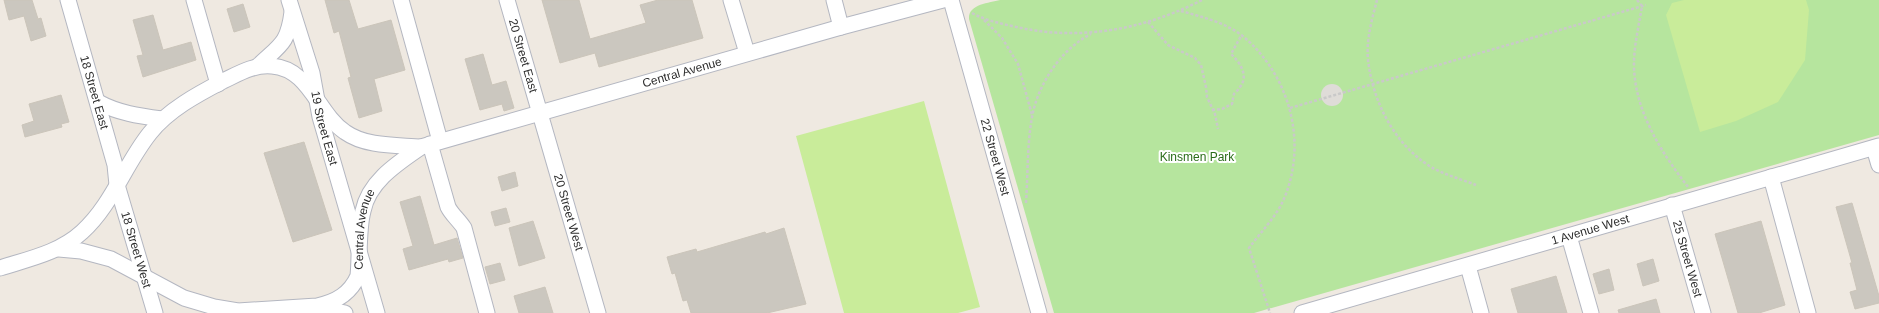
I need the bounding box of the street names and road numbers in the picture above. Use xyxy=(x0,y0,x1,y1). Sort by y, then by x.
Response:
street label: 20 Street East xyxy=(506,17,541,95)
street label: 18 Street East xyxy=(77,54,112,132)
street label: Central Avenue xyxy=(641,54,724,90)
street label: 19 Street East xyxy=(308,90,341,167)
street label: 22 Street West xyxy=(978,117,1013,198)
street label: 20 Street West xyxy=(551,172,587,253)
street label: Central Avenue xyxy=(352,186,378,270)
street label: 18 Street West xyxy=(118,210,154,290)
street label: 1 Avenue West xyxy=(1550,211,1631,248)
street label: 25 Street West xyxy=(1670,219,1705,299)

